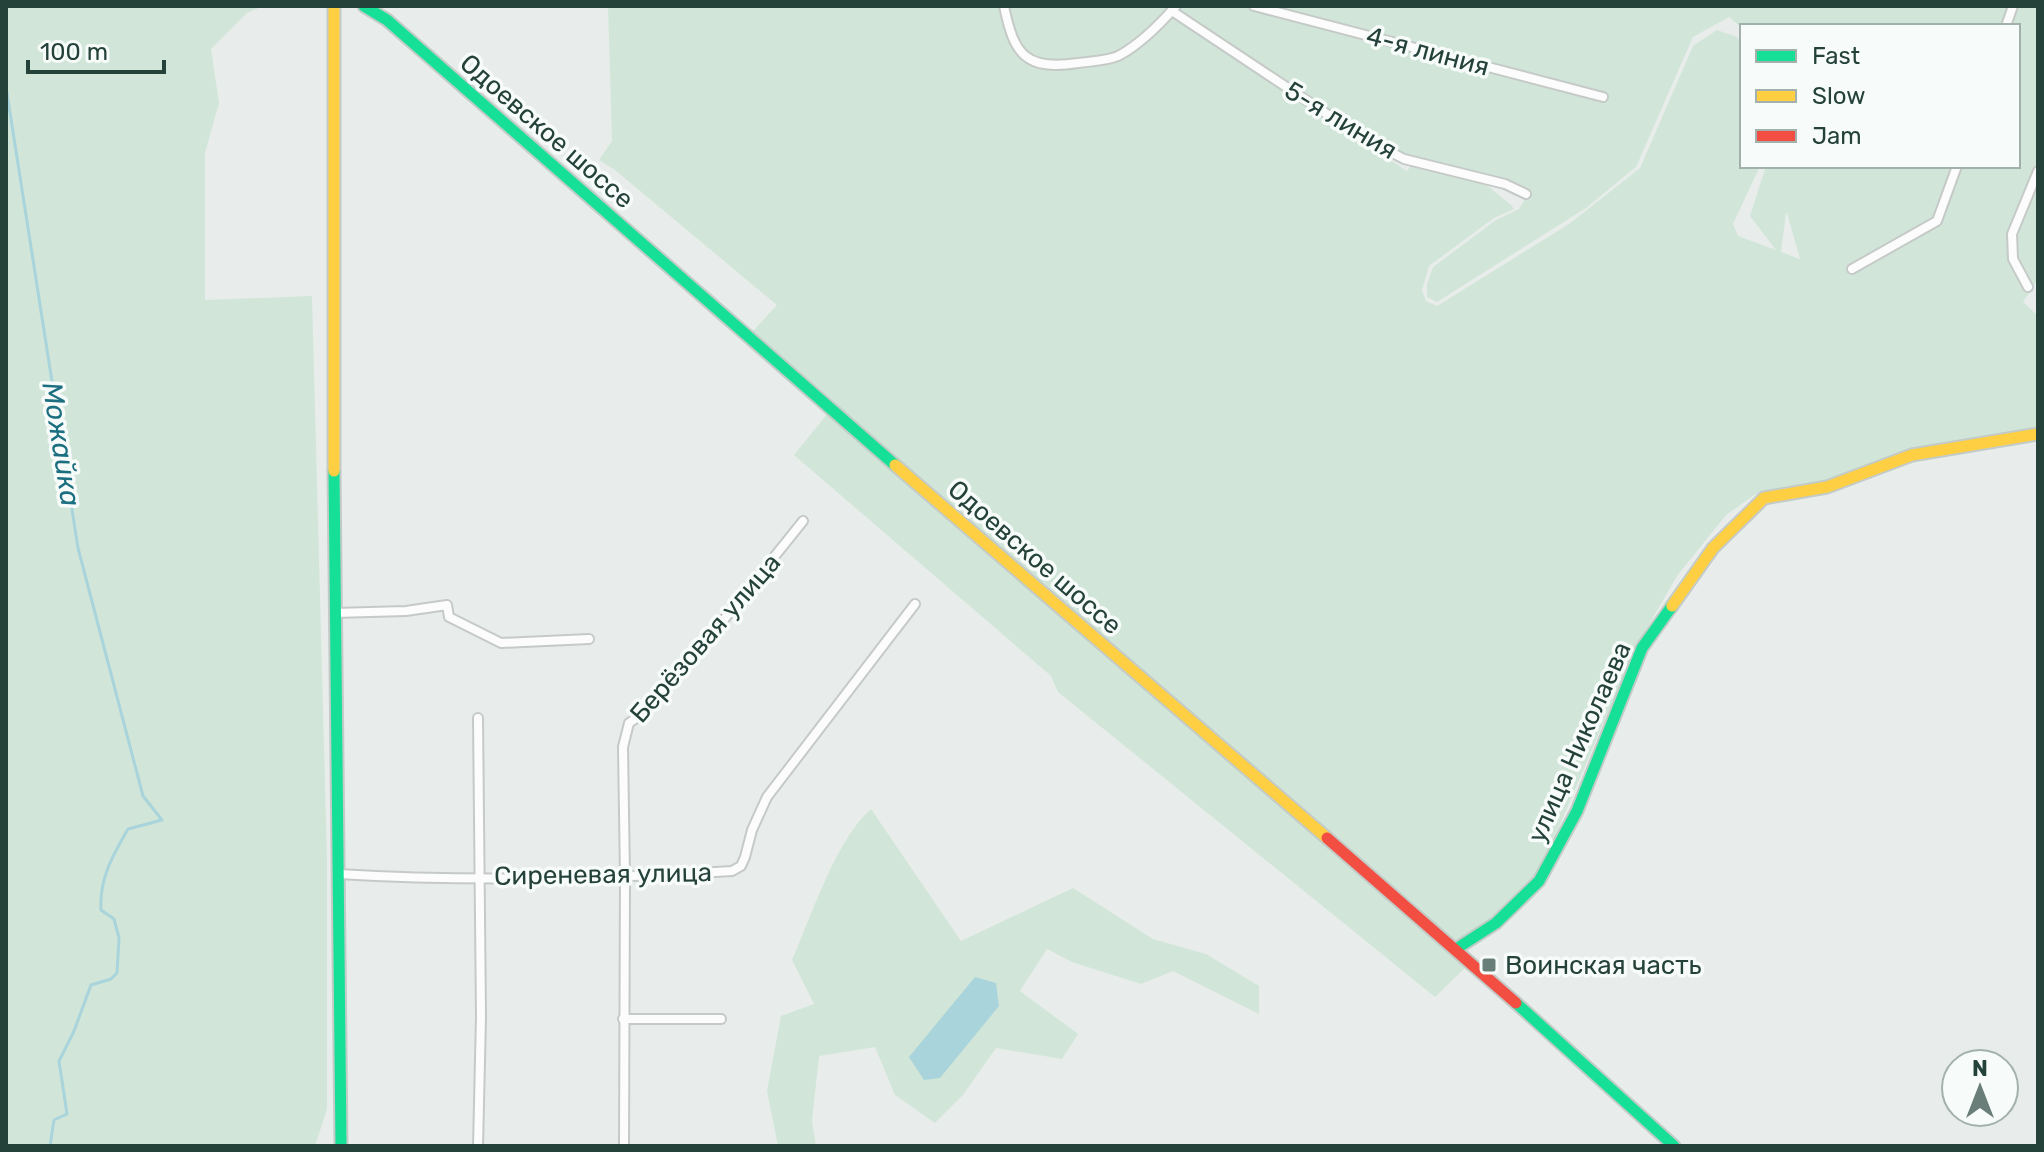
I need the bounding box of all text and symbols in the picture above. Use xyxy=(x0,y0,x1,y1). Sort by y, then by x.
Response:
street label: 4-я линия xyxy=(1363,20,1493,83)
scale bar xyxy=(28,24,164,74)
legend xyxy=(1740,24,2020,168)
text: 100 m xyxy=(40,38,108,66)
text: Fast xyxy=(1812,42,1860,70)
street label: Одоевское шоссе xyxy=(454,48,640,215)
street label: 5-я линия xyxy=(1279,75,1402,166)
text: Slow xyxy=(1812,82,1865,110)
text: Jam xyxy=(1812,122,1862,150)
water label: Можайка xyxy=(35,380,88,509)
street label: Одоевское шоссе xyxy=(942,474,1128,641)
street label: Берёзовая улица xyxy=(624,547,787,729)
street label: улица Николаева xyxy=(1521,637,1638,847)
street label: Сиреневая улица xyxy=(494,857,712,892)
place label: Воинская часть xyxy=(1505,950,1701,981)
marker: Воинская часть xyxy=(1480,956,1498,974)
north arrow xyxy=(1940,1048,2020,1128)
text: N xyxy=(1972,1055,1988,1082)

